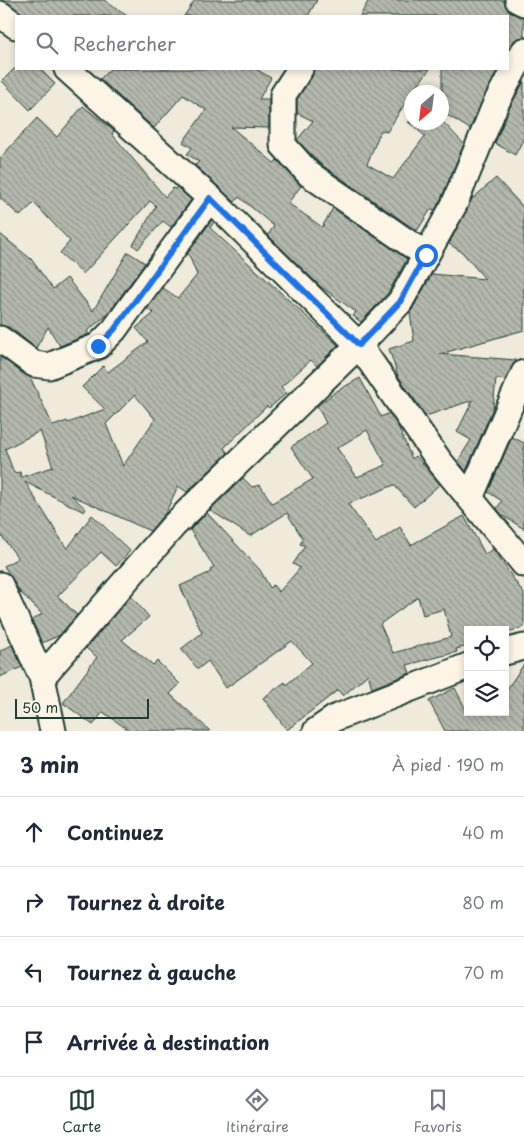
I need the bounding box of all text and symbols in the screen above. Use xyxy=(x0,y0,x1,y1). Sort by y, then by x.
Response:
search box xyxy=(15,15,509,70)
icon: search xyxy=(33,29,61,57)
text: Rechercher xyxy=(73,29,176,57)
north arrow xyxy=(404,85,449,130)
route start xyxy=(415,244,438,267)
route end xyxy=(87,335,110,358)
map controls xyxy=(464,626,509,716)
button: locate xyxy=(464,626,509,671)
button: layers xyxy=(464,671,509,716)
scale bar xyxy=(15,696,149,719)
text: 50 m xyxy=(22,697,58,718)
text: 3 min xyxy=(20,748,79,780)
text: À pied · 190 m xyxy=(392,752,504,776)
icon: ahead xyxy=(20,818,48,846)
text: Continuez xyxy=(67,818,164,846)
text: 40 m xyxy=(462,820,504,844)
icon: right xyxy=(20,888,48,916)
text: Tournez à droite xyxy=(67,888,225,916)
text: 80 m xyxy=(462,890,504,914)
icon: left xyxy=(20,958,48,986)
text: Tournez à gauche xyxy=(67,958,236,986)
text: 70 m xyxy=(464,960,504,984)
icon: arrive xyxy=(20,1028,48,1056)
text: Arrivée à destination xyxy=(67,1028,270,1056)
tab: Carte xyxy=(62,1086,101,1137)
tab: Itinéraire xyxy=(226,1086,289,1137)
tab: Favoris xyxy=(414,1086,462,1137)

